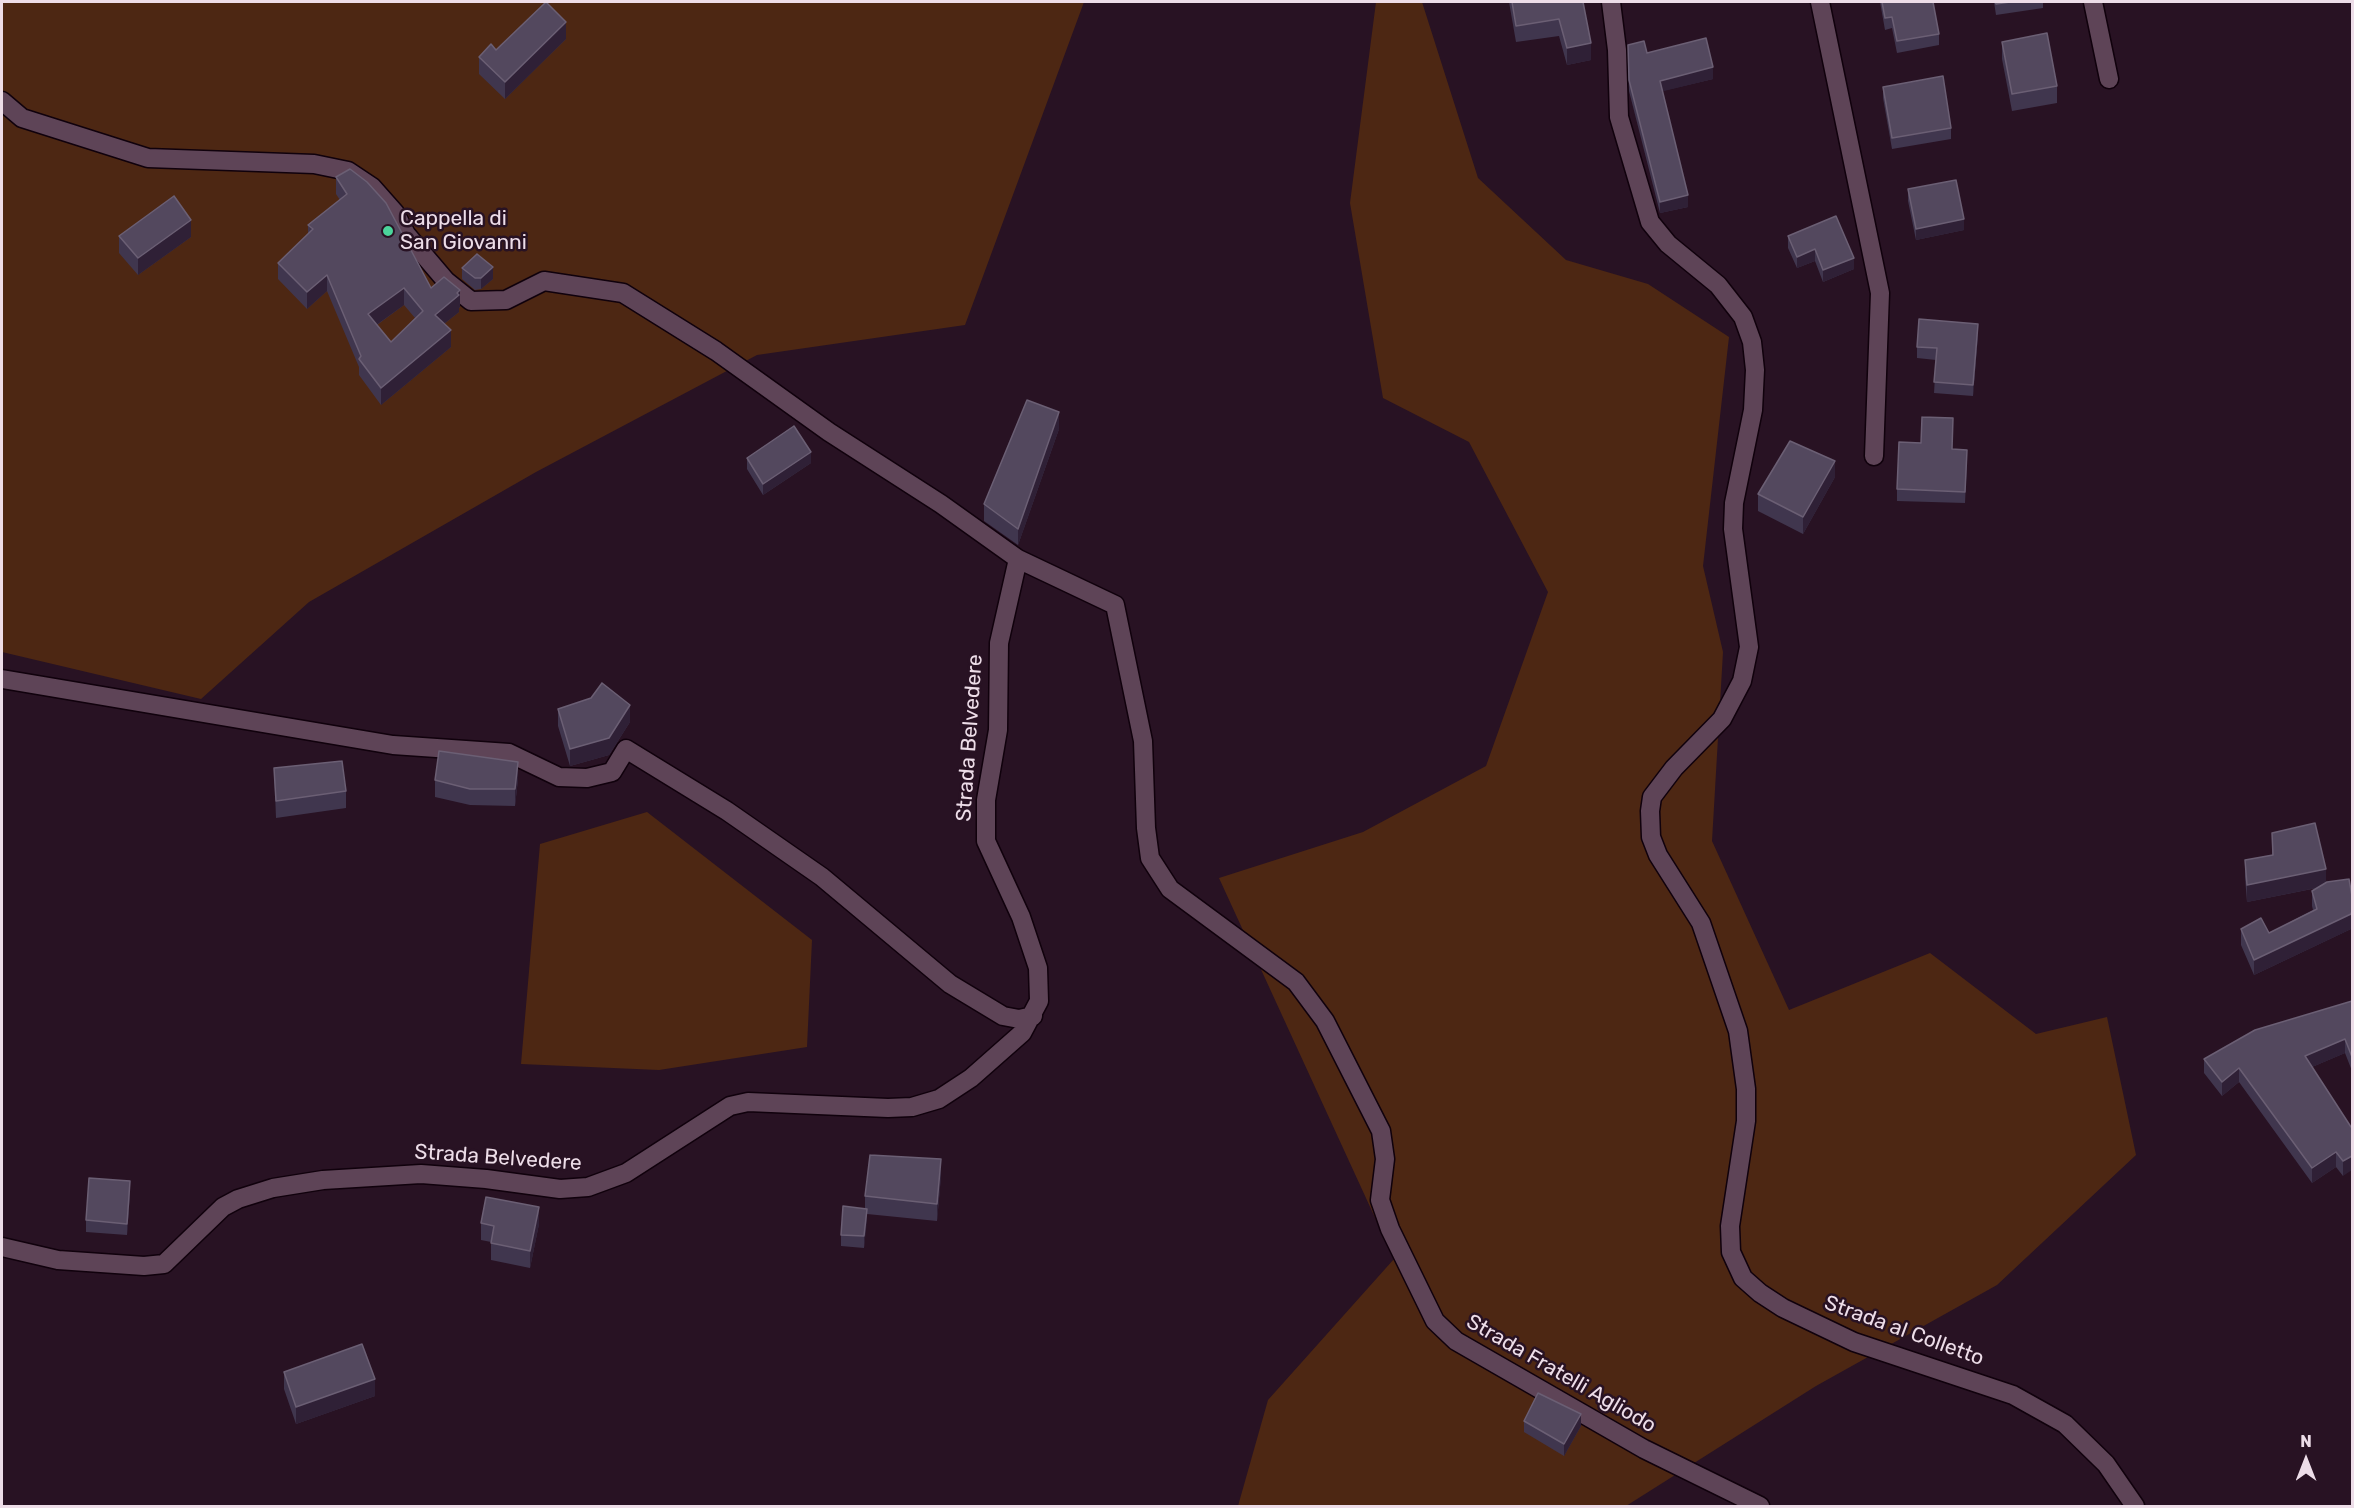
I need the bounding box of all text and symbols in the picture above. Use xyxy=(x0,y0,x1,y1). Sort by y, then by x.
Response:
place label: Cappella di San Giovanni xyxy=(400,206,527,256)
marker: Cappella di San Giovanni xyxy=(381,224,395,238)
street label: Strada Belvedere xyxy=(952,654,988,822)
street label: Strada Belvedere xyxy=(414,1140,582,1176)
street label: Strada al Colletto xyxy=(1821,1290,1987,1372)
street label: Strada Fratelli Agliodo xyxy=(1462,1309,1660,1439)
north arrow xyxy=(2276,1430,2336,1490)
text: N xyxy=(2300,1432,2312,1451)

